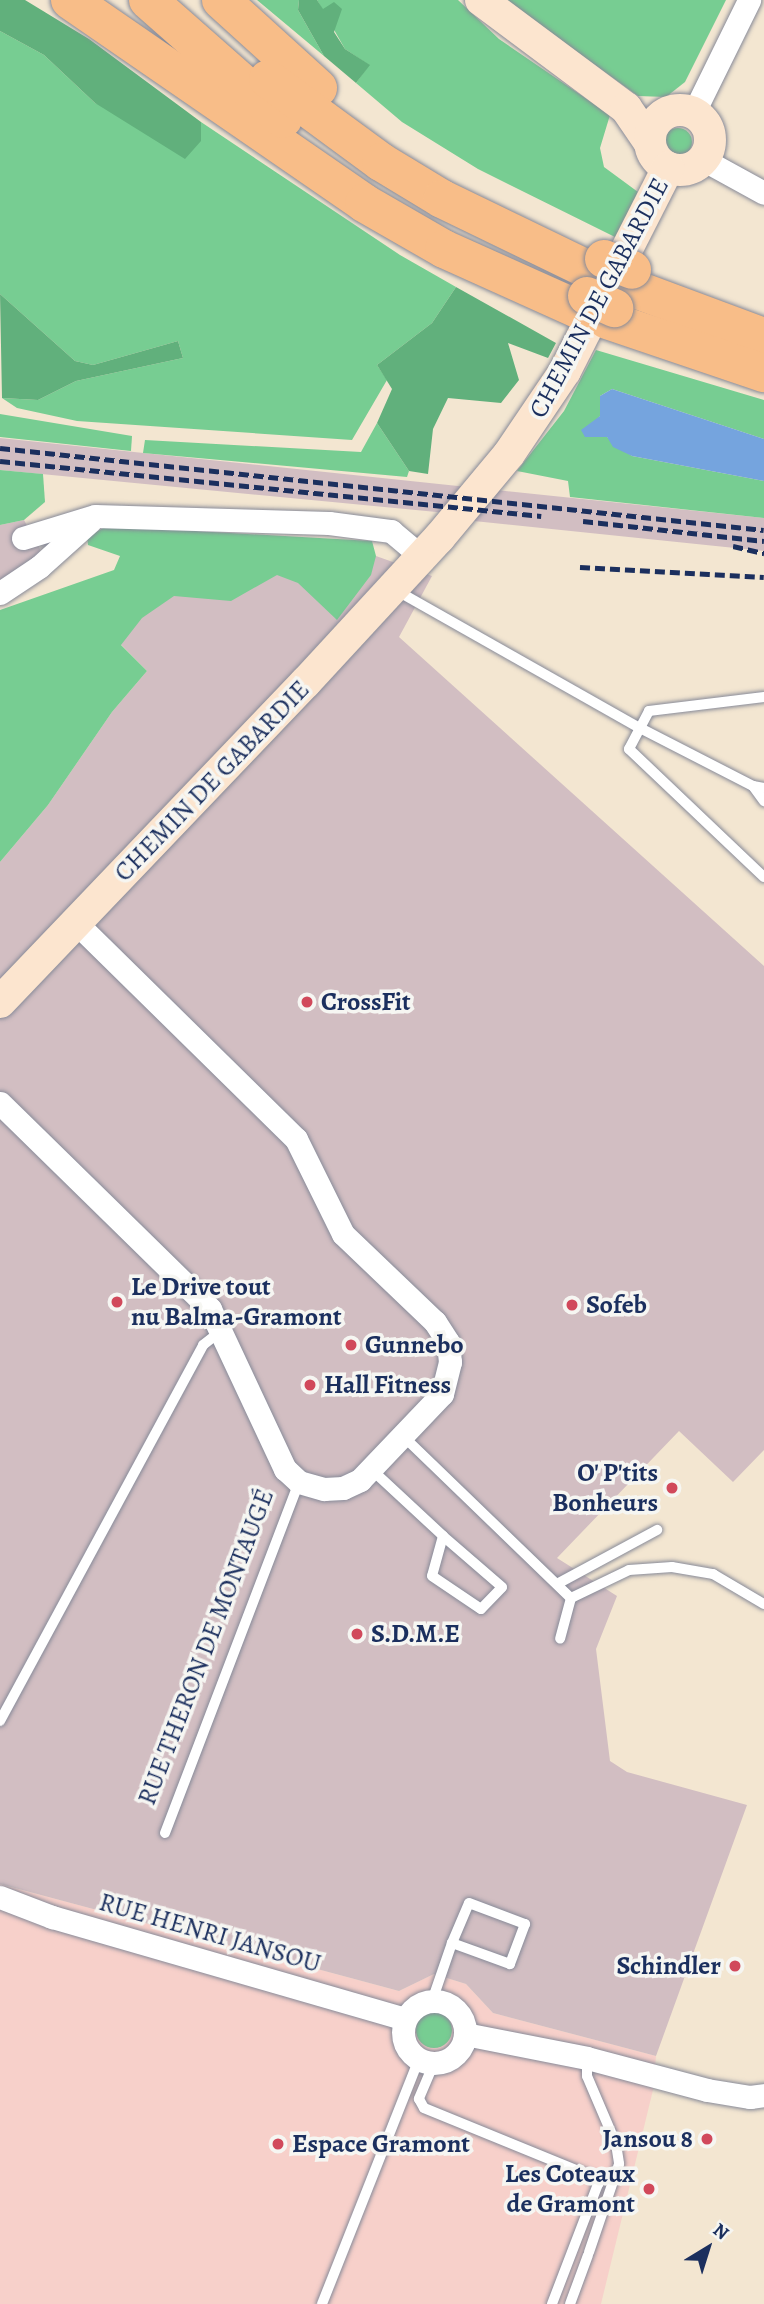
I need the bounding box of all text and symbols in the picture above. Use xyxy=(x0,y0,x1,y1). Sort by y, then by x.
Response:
street label: CHEMIN DE GABARDIE xyxy=(522,173,676,423)
street label: CHEMIN DE GABARDIE xyxy=(108,674,316,888)
place label: CrossFit xyxy=(321,986,411,1018)
marker: CrossFit xyxy=(299,994,315,1010)
place label: Le Drive tout nu Balma-Gramont xyxy=(131,1271,342,1332)
place label: Sofeb xyxy=(586,1289,647,1321)
marker: Le Drive tout nu Balma-Gramont xyxy=(109,1294,125,1310)
marker: Sofeb xyxy=(564,1297,580,1313)
place label: Gunnebo xyxy=(365,1329,464,1361)
marker: Gunnebo xyxy=(343,1337,359,1353)
place label: Hall Fitness xyxy=(324,1369,451,1401)
marker: Hall Fitness xyxy=(302,1377,318,1393)
place label: O' P'tits Bonheurs xyxy=(552,1457,658,1518)
marker: O' P'tits Bonheurs xyxy=(664,1480,680,1496)
street label: RUE THERON DE MONTAUGÉ xyxy=(131,1485,281,1809)
place label: S.D.M.E xyxy=(371,1618,460,1650)
marker: S.D.M.E xyxy=(349,1626,365,1642)
street label: RUE HENRI JANSOU xyxy=(96,1886,324,1980)
place label: Schindler xyxy=(616,1950,721,1982)
marker: Schindler xyxy=(727,1958,743,1974)
place label: Jansou 8 xyxy=(603,2123,693,2155)
place label: Espace Gramont xyxy=(292,2128,470,2160)
marker: Jansou 8 xyxy=(699,2131,715,2147)
marker: Espace Gramont xyxy=(270,2136,286,2152)
place label: Les Coteaux de Gramont xyxy=(505,2158,635,2220)
marker: Les Coteaux de Gramont xyxy=(641,2181,657,2197)
north arrow xyxy=(673,2213,743,2283)
text: N xyxy=(707,2217,734,2246)

